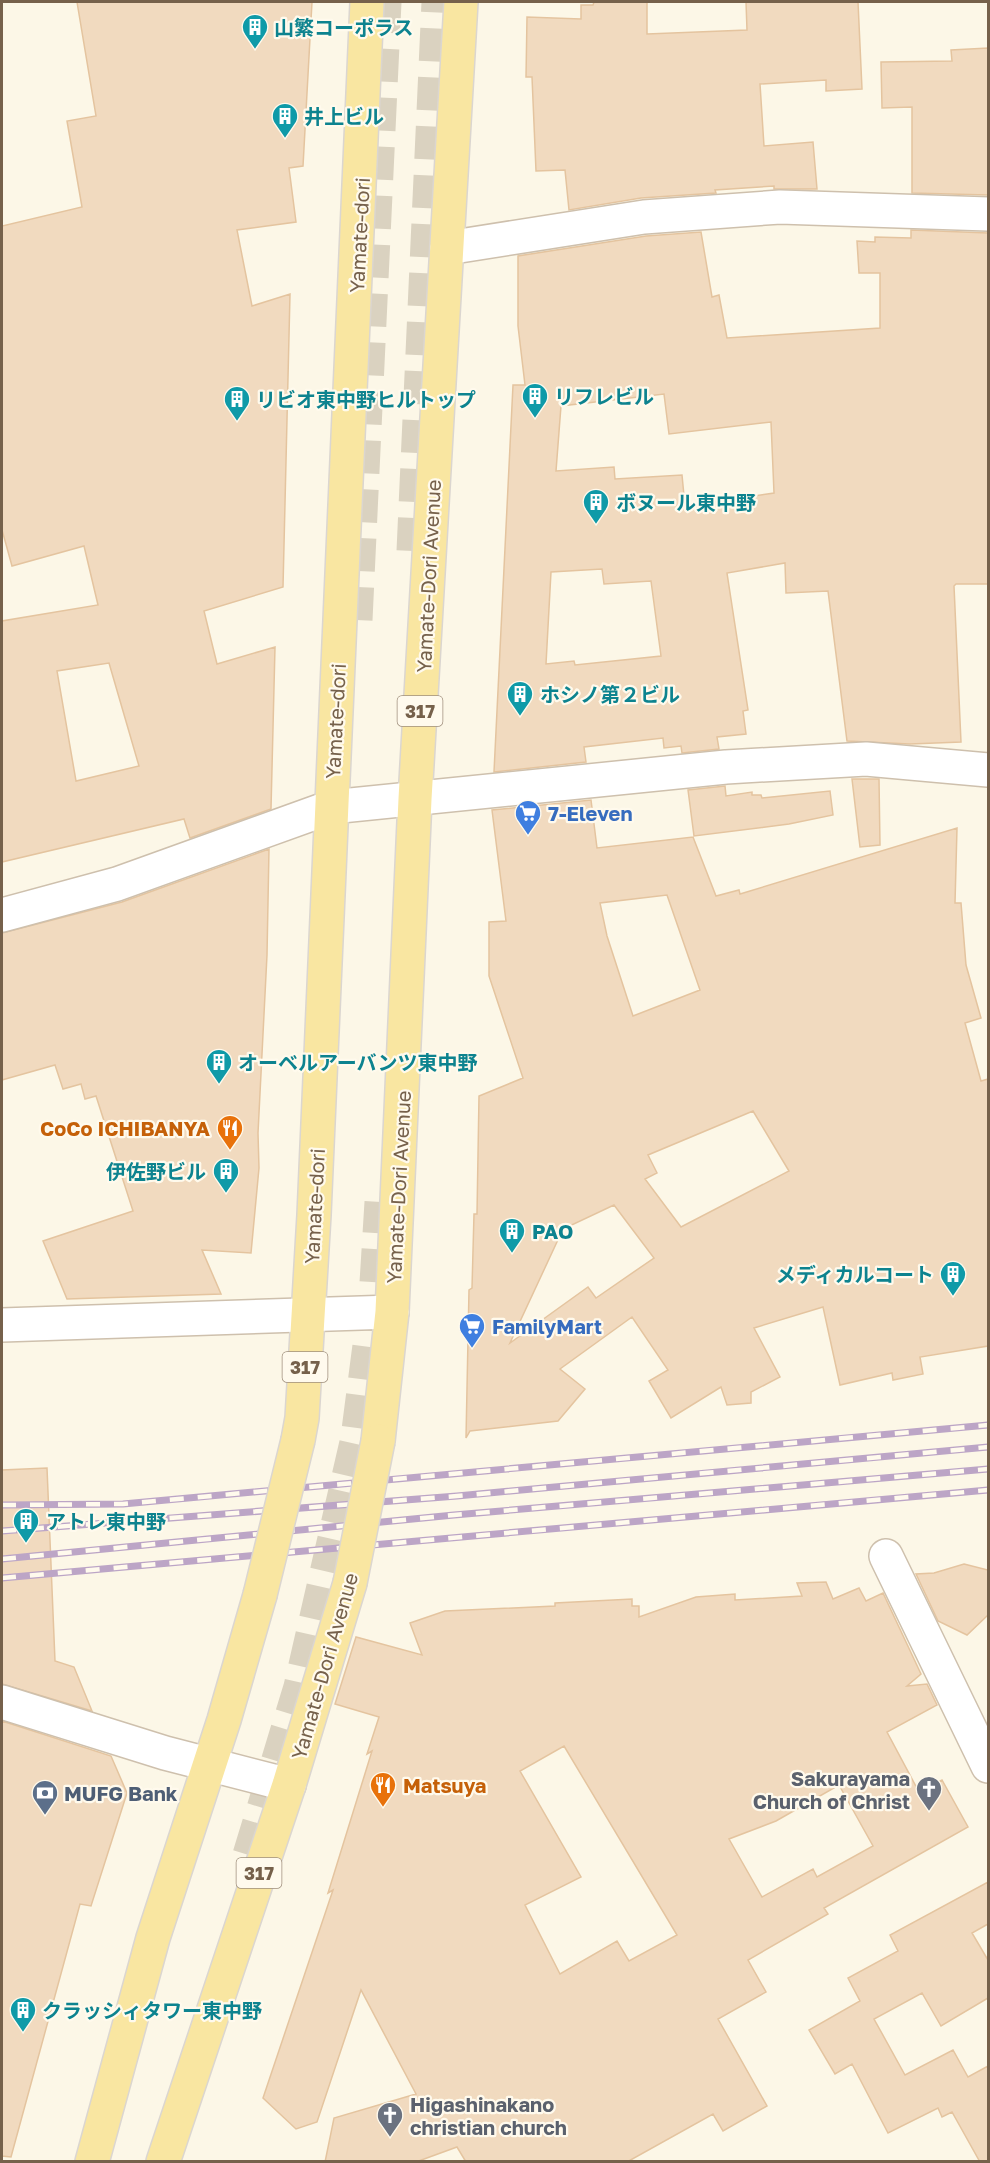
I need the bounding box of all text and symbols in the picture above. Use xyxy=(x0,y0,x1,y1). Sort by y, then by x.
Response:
building icon: 山繁コーポラス xyxy=(240,12,270,50)
place label: 山繁コーポラス xyxy=(274,15,414,39)
building icon: 井上ビル xyxy=(270,101,300,139)
place label: 井上ビル xyxy=(304,104,384,128)
street label: Yamate-dori xyxy=(344,176,374,294)
building icon: リフレビル xyxy=(520,381,550,419)
building icon: リビオ東中野ヒルトップ xyxy=(222,384,252,422)
place label: リフレビル xyxy=(554,384,654,408)
place label: リビオ東中野ヒルトップ xyxy=(256,387,476,411)
street label: Yamate-Dori Avenue xyxy=(411,479,445,673)
building icon: ボヌール東中野 xyxy=(581,487,611,525)
place label: ボヌール東中野 xyxy=(616,490,756,514)
street label: Yamate-dori xyxy=(320,662,350,780)
building icon: ホシノ第２ビル xyxy=(505,679,535,717)
place label: ホシノ第２ビル xyxy=(540,682,680,706)
road number: 317 xyxy=(398,696,442,726)
supermarket icon: 7-Eleven xyxy=(513,798,543,836)
place label: 7-Eleven xyxy=(548,801,632,825)
building icon: オーベルアーバンツ東中野 xyxy=(204,1047,234,1085)
place label: オーベルアーバンツ東中野 xyxy=(238,1050,478,1074)
street label: Yamate-Dori Avenue xyxy=(381,1090,415,1284)
restaurant icon: CoCo ICHIBANYA xyxy=(215,1113,245,1151)
place label: CoCo ICHIBANYA xyxy=(40,1116,210,1140)
street label: Yamate-dori xyxy=(299,1147,329,1265)
building icon: 伊佐野ビル xyxy=(211,1156,241,1194)
place label: 伊佐野ビル xyxy=(106,1159,206,1183)
building icon: PAO xyxy=(497,1216,527,1254)
place label: PAO xyxy=(532,1219,573,1243)
building icon: メディカルコート xyxy=(938,1259,968,1297)
place label: メディカルコート xyxy=(776,1262,934,1286)
supermarket icon: FamilyMart xyxy=(457,1311,487,1349)
place label: FamilyMart xyxy=(492,1314,602,1338)
road number: 317 xyxy=(282,1352,328,1382)
building icon: アトレ東中野 xyxy=(11,1506,41,1544)
place label: アトレ東中野 xyxy=(46,1509,166,1533)
street label: Yamate-Dori Avenue xyxy=(286,1570,362,1762)
place label: Sakurayama Church of Christ xyxy=(753,1766,910,1813)
restaurant icon: Matsuya xyxy=(368,1770,398,1808)
place label: Matsuya xyxy=(403,1773,486,1797)
church icon: Sakurayama Church of Christ xyxy=(914,1774,944,1812)
bank icon: MUFG Bank xyxy=(30,1778,60,1816)
place label: MUFG Bank xyxy=(64,1781,178,1805)
road number: 317 xyxy=(236,1858,282,1888)
building icon: クラッシィタワー東中野 xyxy=(8,1995,38,2033)
place label: クラッシィタワー東中野 xyxy=(42,1998,262,2022)
place label: Higashinakano christian church xyxy=(410,2092,567,2139)
church icon: Higashinakano christian church xyxy=(375,2100,405,2138)

